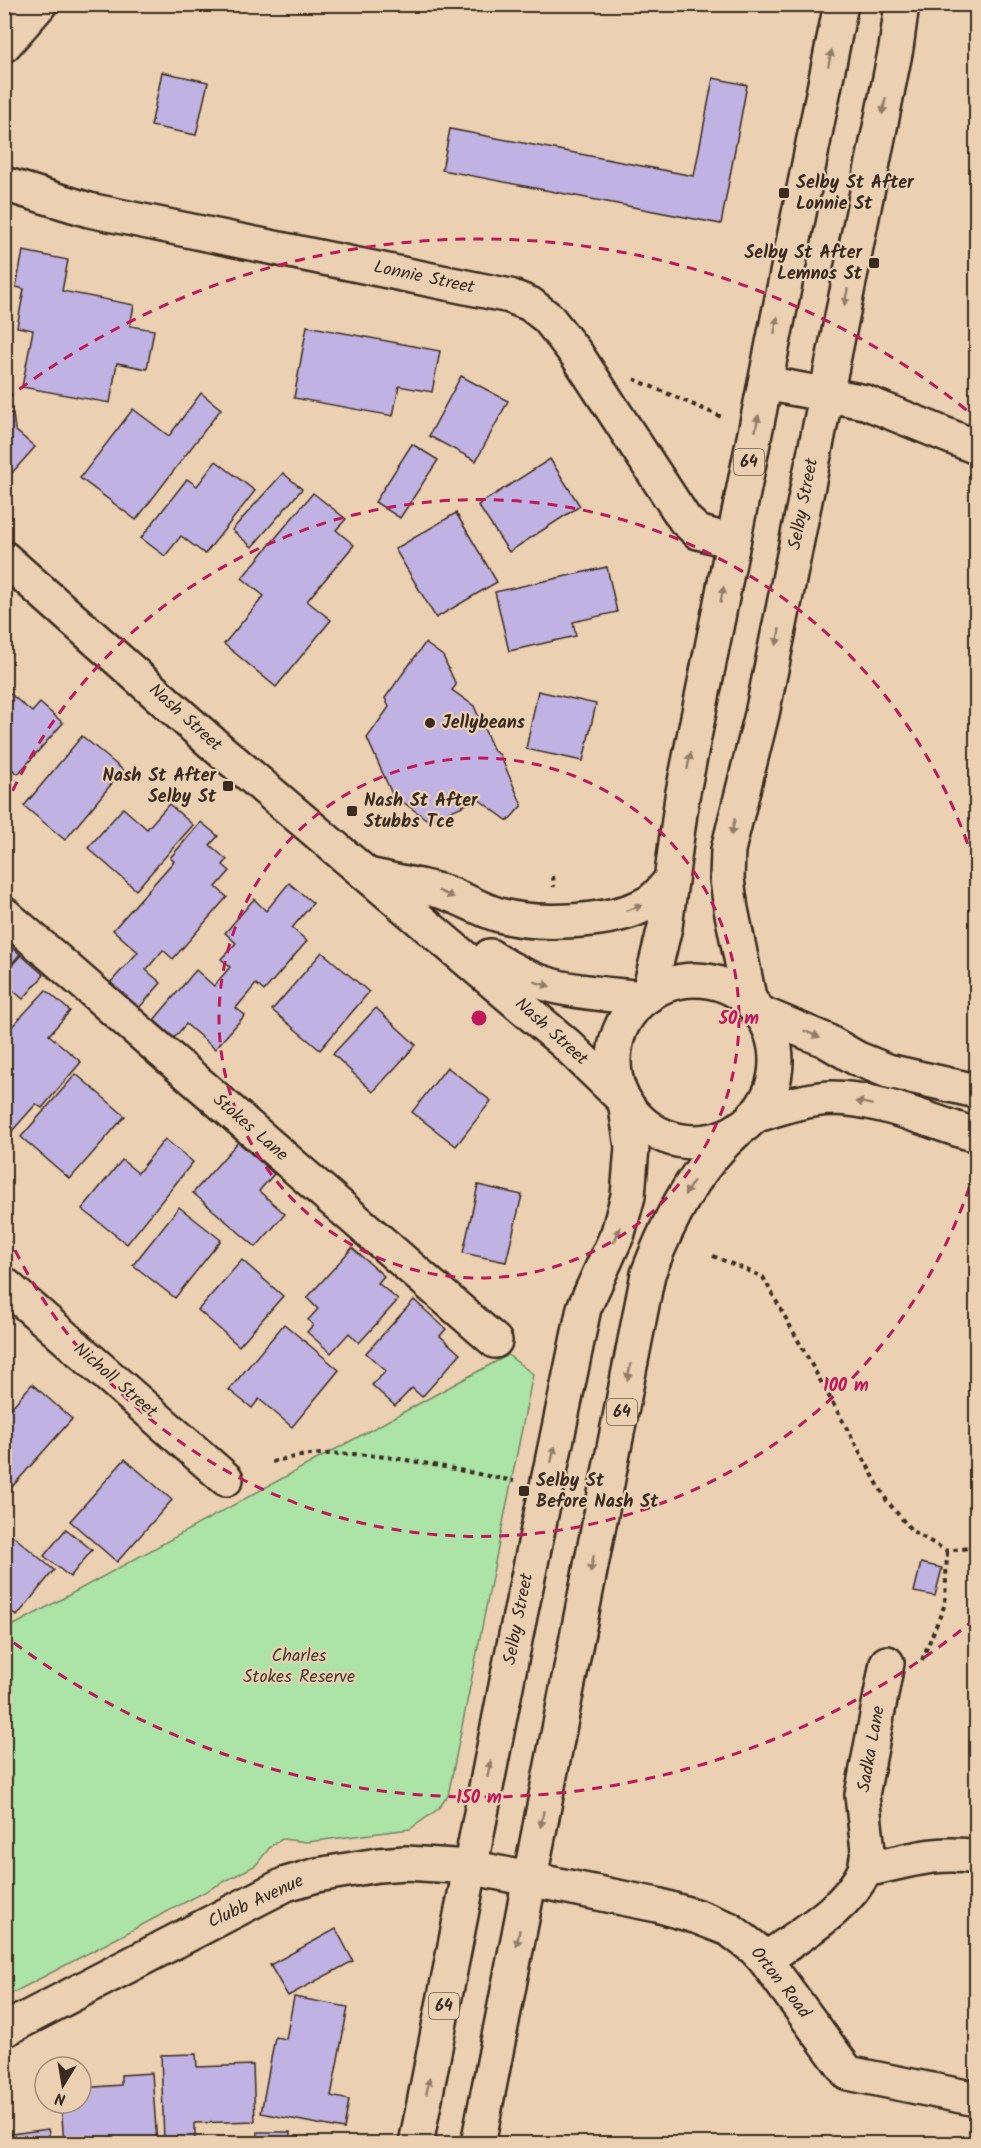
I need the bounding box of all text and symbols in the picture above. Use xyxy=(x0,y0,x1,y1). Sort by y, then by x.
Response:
one-way arrow xyxy=(826,48,835,67)
one-way arrow xyxy=(879,96,888,115)
place label: Selby St After Lonnie St xyxy=(796,169,915,219)
marker: Selby St After Lonnie St xyxy=(777,186,791,200)
place label: Selby St After Lemnos St xyxy=(744,239,863,289)
street label: Lonnie Street xyxy=(371,253,478,303)
marker: Selby St After Lemnos St xyxy=(867,256,881,270)
one-way arrow xyxy=(840,288,850,306)
one-way arrow xyxy=(772,316,781,335)
one-way arrow xyxy=(753,413,762,432)
road number: 64 xyxy=(734,449,764,475)
street label: Selby Street xyxy=(781,455,827,552)
one-way arrow xyxy=(718,585,727,604)
one-way arrow xyxy=(773,628,782,647)
street label: Nash Street xyxy=(142,677,229,760)
place label: Jellybeans xyxy=(442,709,526,738)
marker: Jellybeans xyxy=(423,716,437,730)
one-way arrow xyxy=(685,751,694,770)
place label: Nash St After Selby St xyxy=(102,762,217,812)
marker: Nash St After Selby St xyxy=(221,779,235,793)
place label: Nash St After Stubbs Tce xyxy=(364,787,479,837)
marker: Nash St After Stubbs Tce xyxy=(345,804,359,818)
one-way arrow xyxy=(727,818,737,836)
one-way arrow xyxy=(437,889,455,899)
one-way arrow xyxy=(626,903,644,913)
one-way arrow xyxy=(533,980,551,989)
street label: Nash Street xyxy=(508,991,595,1074)
text: 50 m xyxy=(718,1005,759,1034)
centre of rings xyxy=(469,1008,489,1028)
one-way arrow xyxy=(804,1029,822,1039)
street label: Stokes Lane xyxy=(206,1087,294,1169)
one-way arrow xyxy=(854,1098,873,1107)
one-way arrow xyxy=(683,1180,694,1197)
one-way arrow xyxy=(612,1225,622,1243)
street label: Nicholl Street xyxy=(66,1336,165,1427)
one-way arrow xyxy=(624,1363,633,1382)
text: 100 m xyxy=(823,1372,869,1401)
road number: 64 xyxy=(607,1399,637,1425)
one-way arrow xyxy=(549,1444,558,1463)
place label: Selby St Before Nash St xyxy=(536,1467,659,1517)
marker: Selby St Before Nash St xyxy=(517,1484,531,1498)
one-way arrow xyxy=(587,1554,596,1573)
street label: Selby Street xyxy=(496,1570,542,1667)
park label: Charles Stokes Reserve xyxy=(243,1642,355,1692)
street label: Sadka Lane xyxy=(850,1704,894,1794)
one-way arrow xyxy=(485,1759,494,1778)
text: 150 m xyxy=(456,1784,502,1813)
one-way arrow xyxy=(537,1810,546,1829)
street label: Clubb Avenue xyxy=(203,1867,309,1937)
one-way arrow xyxy=(513,1929,522,1948)
street label: Orton Road xyxy=(742,1941,818,2026)
road number: 64 xyxy=(429,1993,459,2019)
north arrow xyxy=(33,2055,93,2115)
one-way arrow xyxy=(424,2076,433,2095)
text: N xyxy=(53,2085,68,2111)

